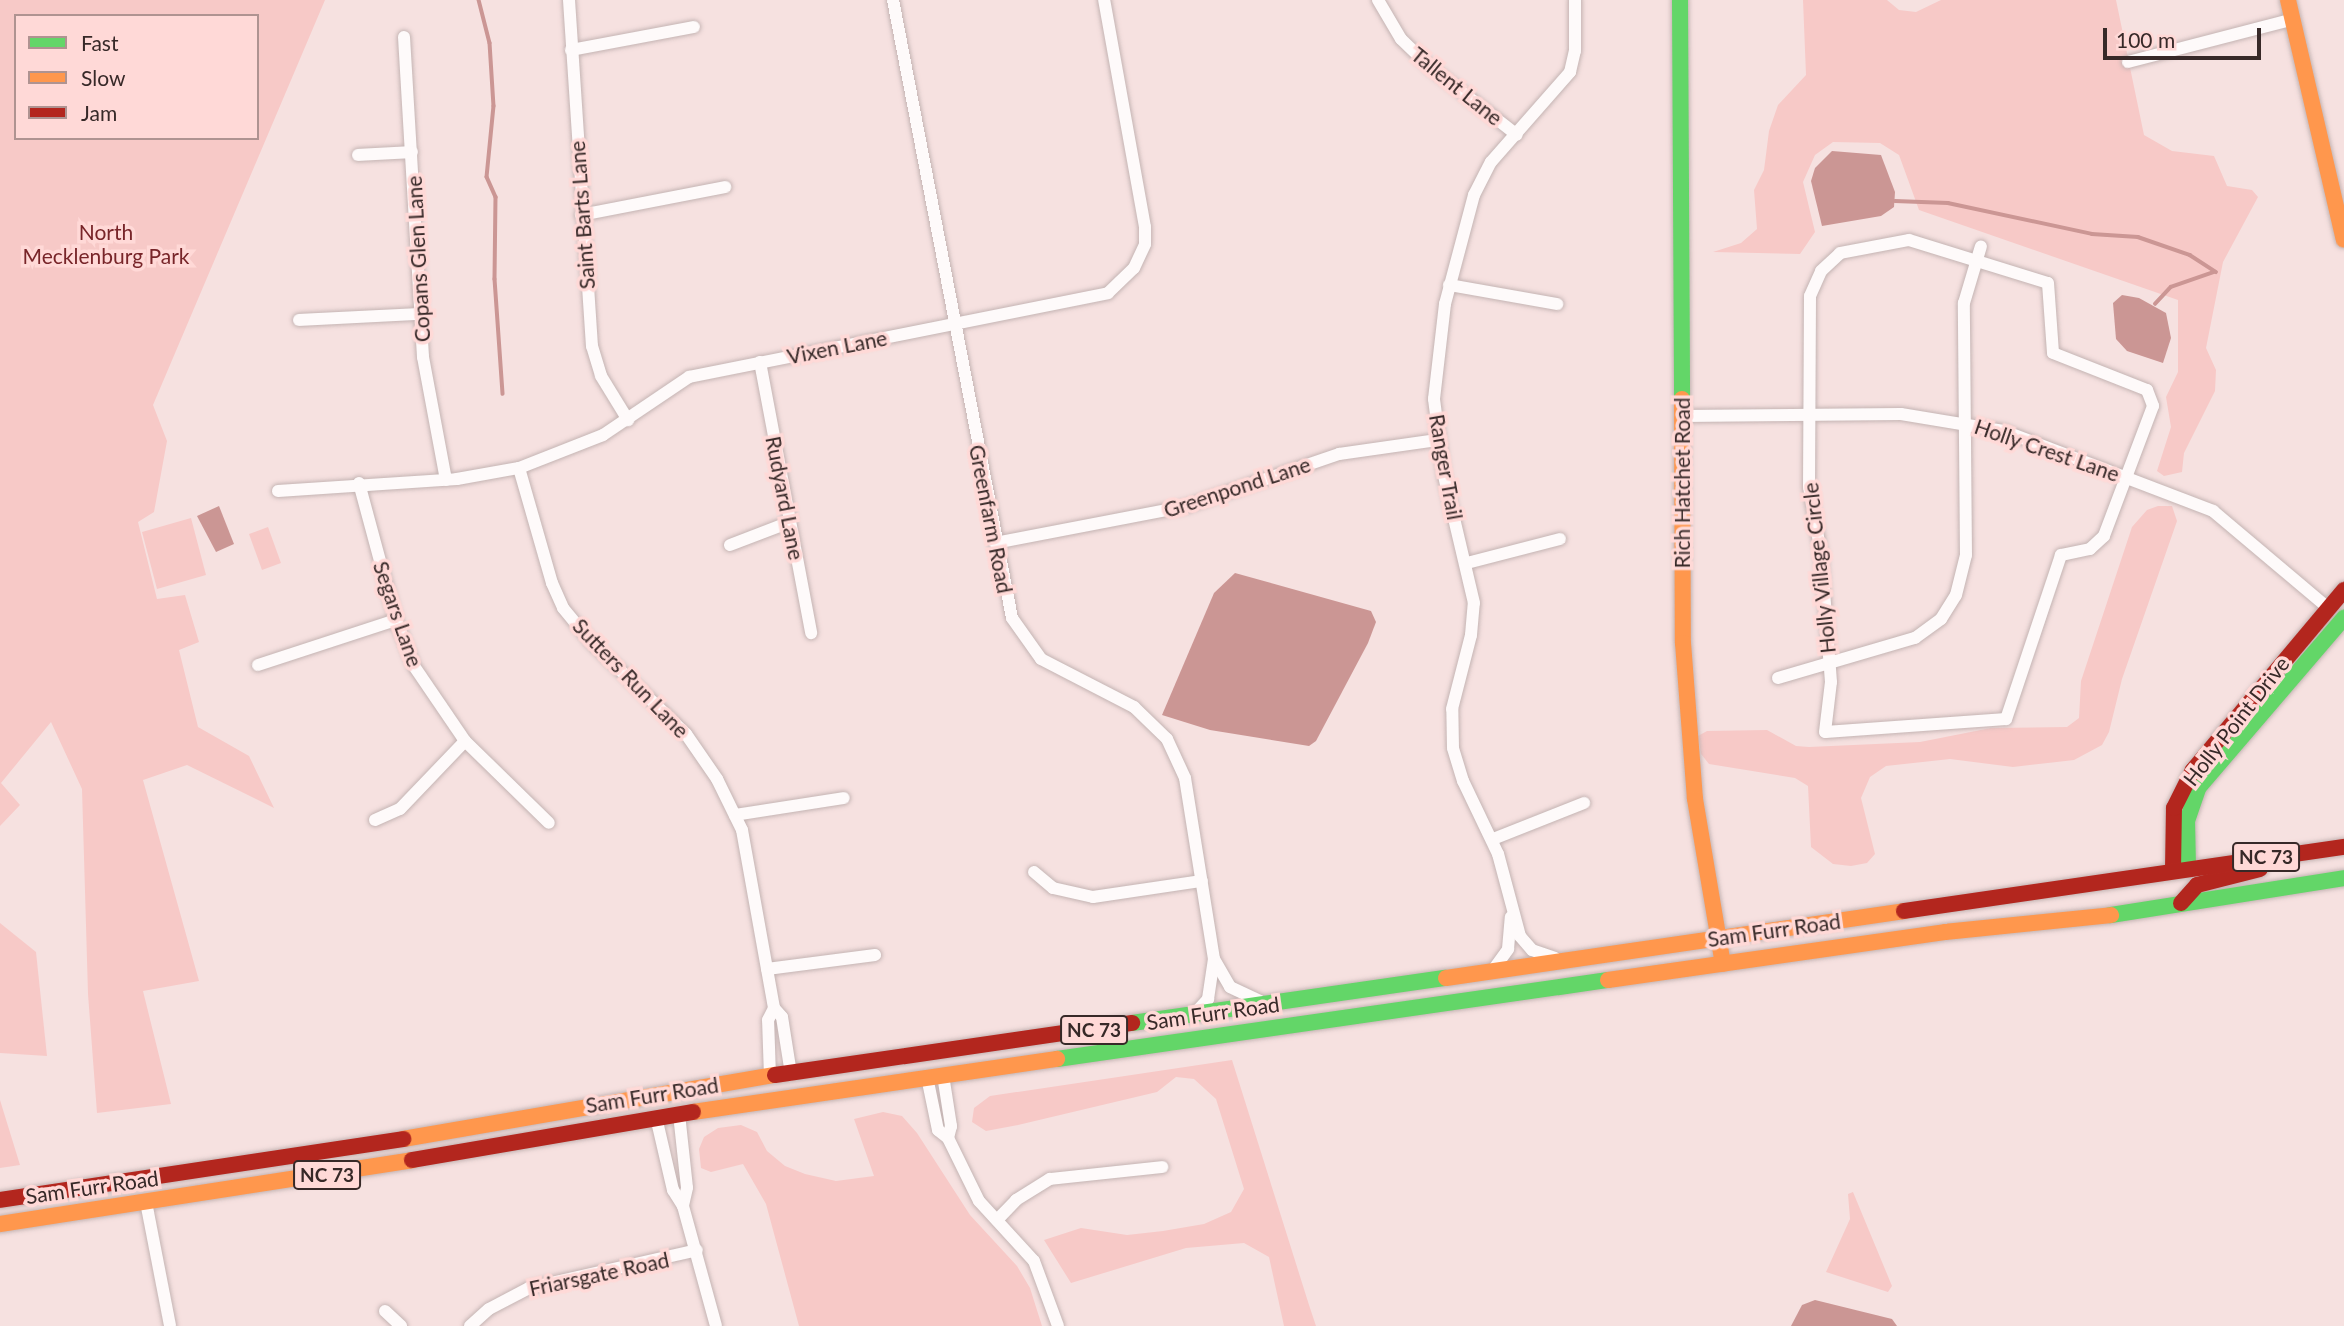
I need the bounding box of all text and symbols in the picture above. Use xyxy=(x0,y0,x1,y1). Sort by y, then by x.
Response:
legend xyxy=(14,14,259,140)
scale bar xyxy=(2106,14,2264,58)
text: 100 m xyxy=(2116,27,2175,52)
text: Fast xyxy=(81,30,118,55)
street label: Tallent Lane xyxy=(1406,42,1508,130)
text: Slow xyxy=(81,65,125,90)
text: Jam xyxy=(81,100,117,125)
street label: Saint Barts Lane xyxy=(564,140,600,290)
street label: Copans Glen Lane xyxy=(401,175,435,343)
park label: North Mecklenburg Park xyxy=(23,219,189,269)
street label: Vixen Lane xyxy=(785,325,889,369)
street label: Rich Hatchet Road xyxy=(1669,398,1695,568)
street label: Ranger Trail xyxy=(1424,412,1468,522)
street label: Holly Crest Lane xyxy=(1971,413,2123,487)
street label: Rudyard Lane xyxy=(761,434,809,562)
street label: Greenfarm Road xyxy=(964,443,1018,595)
street label: Greenpond Lane xyxy=(1160,451,1314,523)
street label: Holly Village Circle xyxy=(1797,481,1841,655)
street label: Segars Lane xyxy=(368,558,428,670)
street label: Sutters Run Lane xyxy=(568,613,694,743)
street label: Holly Point Drive xyxy=(2178,651,2294,791)
road number: NC 73 xyxy=(2231,842,2301,872)
street label: Sam Furr Road xyxy=(1706,908,1842,952)
street label: Sam Furr Road xyxy=(1145,991,1281,1035)
road number: NC 73 xyxy=(1059,1014,1129,1046)
street label: Sam Furr Road xyxy=(584,1072,720,1118)
road number: NC 73 xyxy=(292,1160,362,1190)
street label: Sam Furr Road xyxy=(24,1165,160,1209)
street label: Friarsgate Road xyxy=(527,1247,671,1301)

